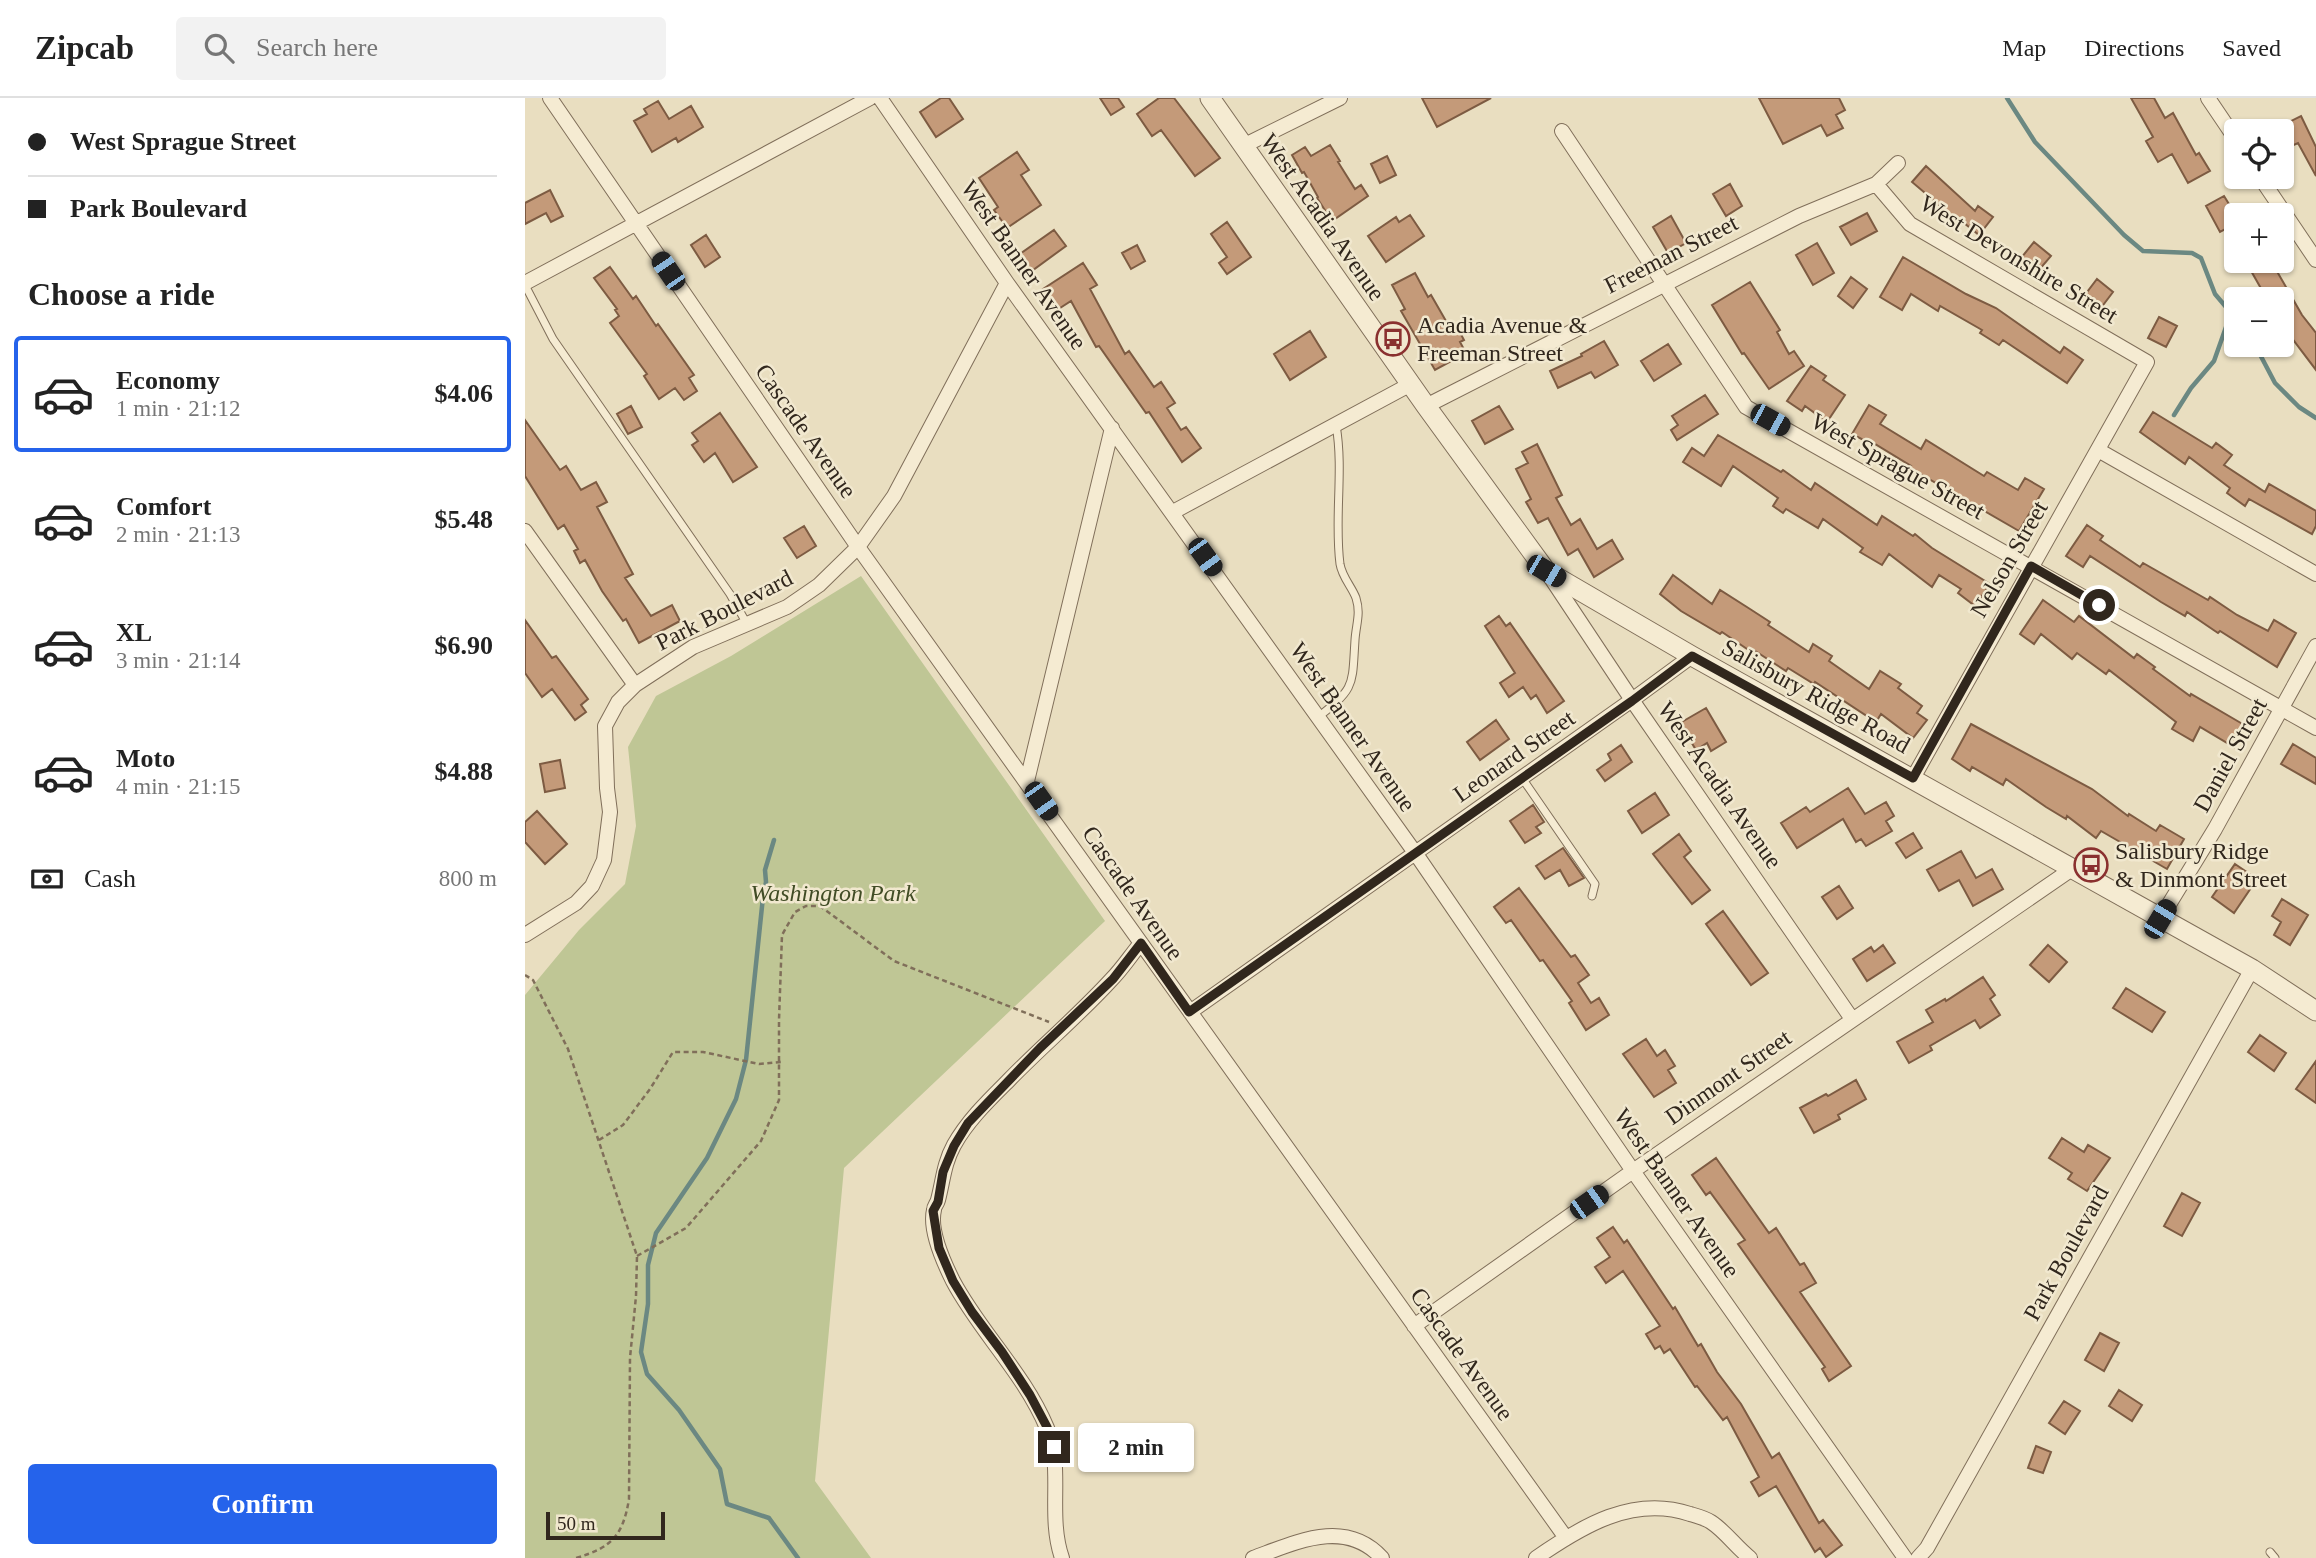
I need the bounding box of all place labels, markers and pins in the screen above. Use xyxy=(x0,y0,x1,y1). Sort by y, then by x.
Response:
place label: Acadia Avenue & Freeman Street xyxy=(1417,312,1587,366)
bus stop icon: Acadia Avenue & Freeman Street xyxy=(1374,320,1412,358)
place label: Salisbury Ridge & Dinmont Street xyxy=(2115,838,2287,892)
bus stop icon: Salisbury Ridge & Dinmont Street xyxy=(2072,846,2110,884)

